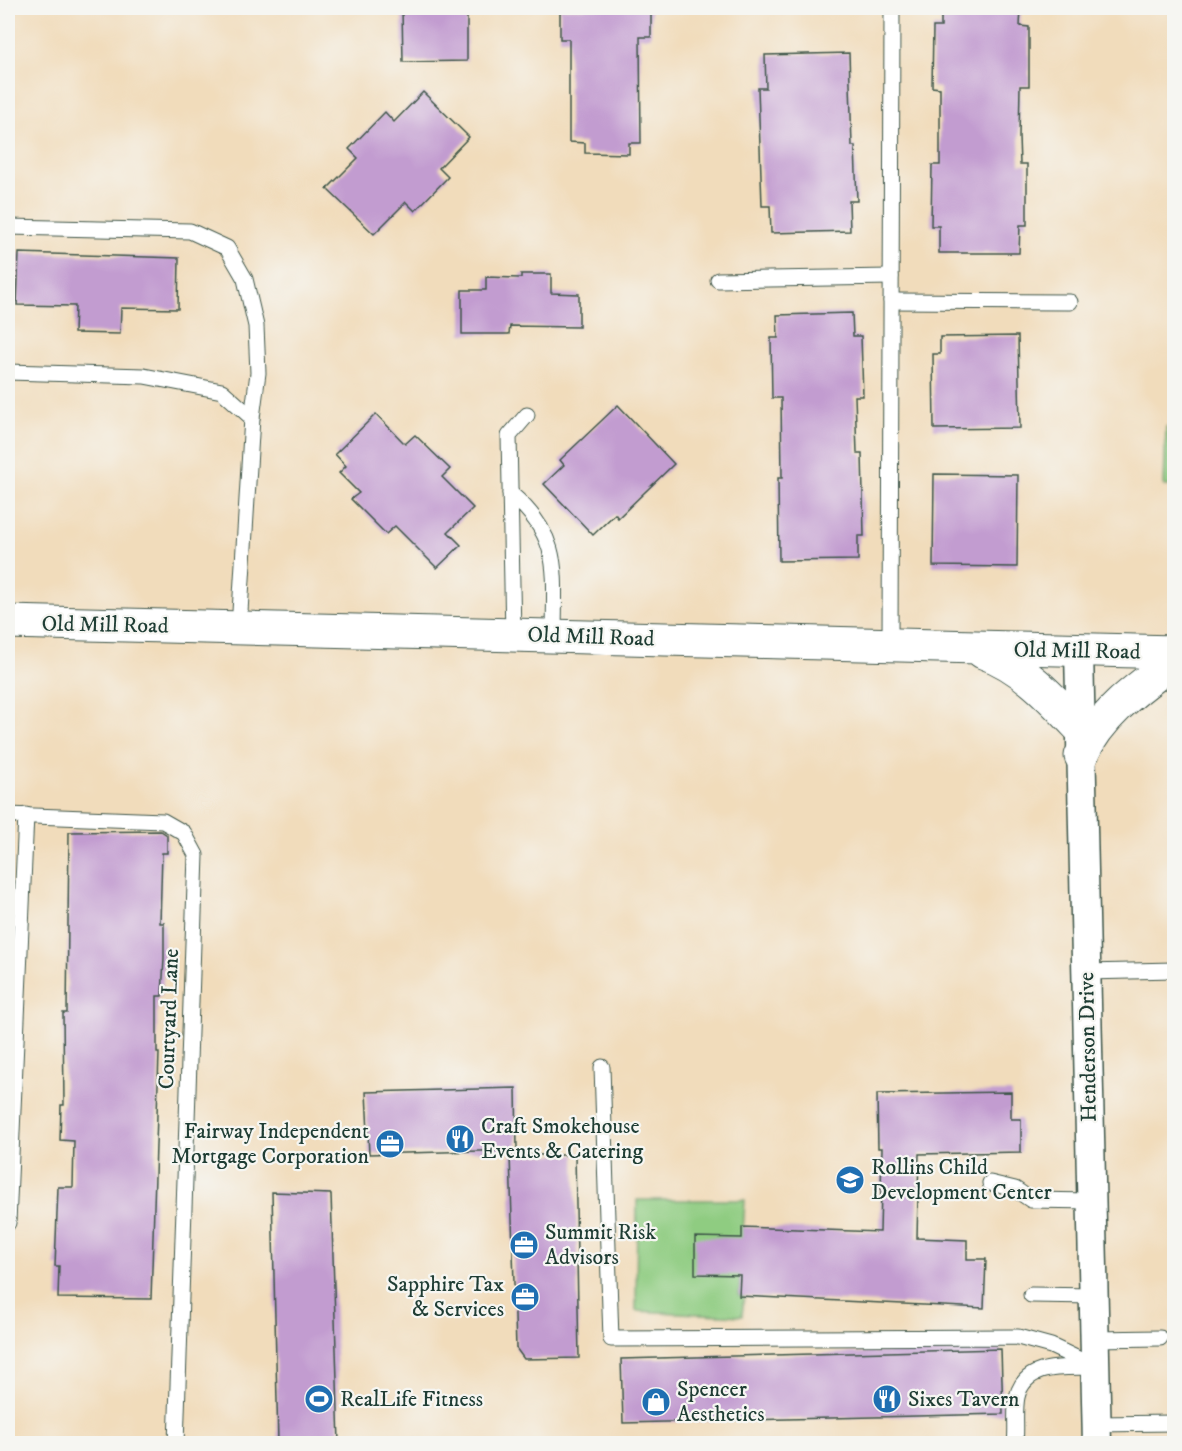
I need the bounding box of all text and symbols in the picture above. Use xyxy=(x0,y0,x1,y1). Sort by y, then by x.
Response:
street label: Old Mill Road xyxy=(41,610,169,640)
street label: Old Mill Road xyxy=(527,621,655,653)
street label: Old Mill Road xyxy=(1013,636,1141,666)
street label: Courtyard Lane xyxy=(153,948,185,1090)
street label: Henderson Drive xyxy=(1073,972,1103,1122)
place label: Craft Smokehouse Events & Catering xyxy=(481,1113,643,1165)
place label: Fairway Independent Mortgage Corporation xyxy=(171,1118,369,1170)
restaurant icon: Craft Smokehouse Events & Catering xyxy=(444,1123,476,1155)
office icon: Fairway Independent Mortgage Corporation xyxy=(374,1128,406,1160)
place label: Rollins Child Development Center xyxy=(871,1154,1052,1206)
school or university icon: Rollins Child Development Center xyxy=(834,1164,866,1196)
place label: Summit Risk Advisors xyxy=(545,1219,656,1271)
office icon: Summit Risk Advisors xyxy=(508,1229,540,1261)
place label: Sapphire Tax & Services xyxy=(387,1271,504,1323)
office icon: Sapphire Tax & Services xyxy=(509,1281,541,1313)
place label: Spencer Aesthetics xyxy=(677,1376,765,1428)
sports icon: RealLife Fitness xyxy=(303,1383,335,1415)
restaurant icon: Sixes Tavern xyxy=(871,1383,903,1415)
place label: RealLife Fitness xyxy=(340,1386,483,1413)
shop icon: Spencer Aesthetics xyxy=(640,1386,672,1418)
place label: Sixes Tavern xyxy=(908,1386,1020,1413)

